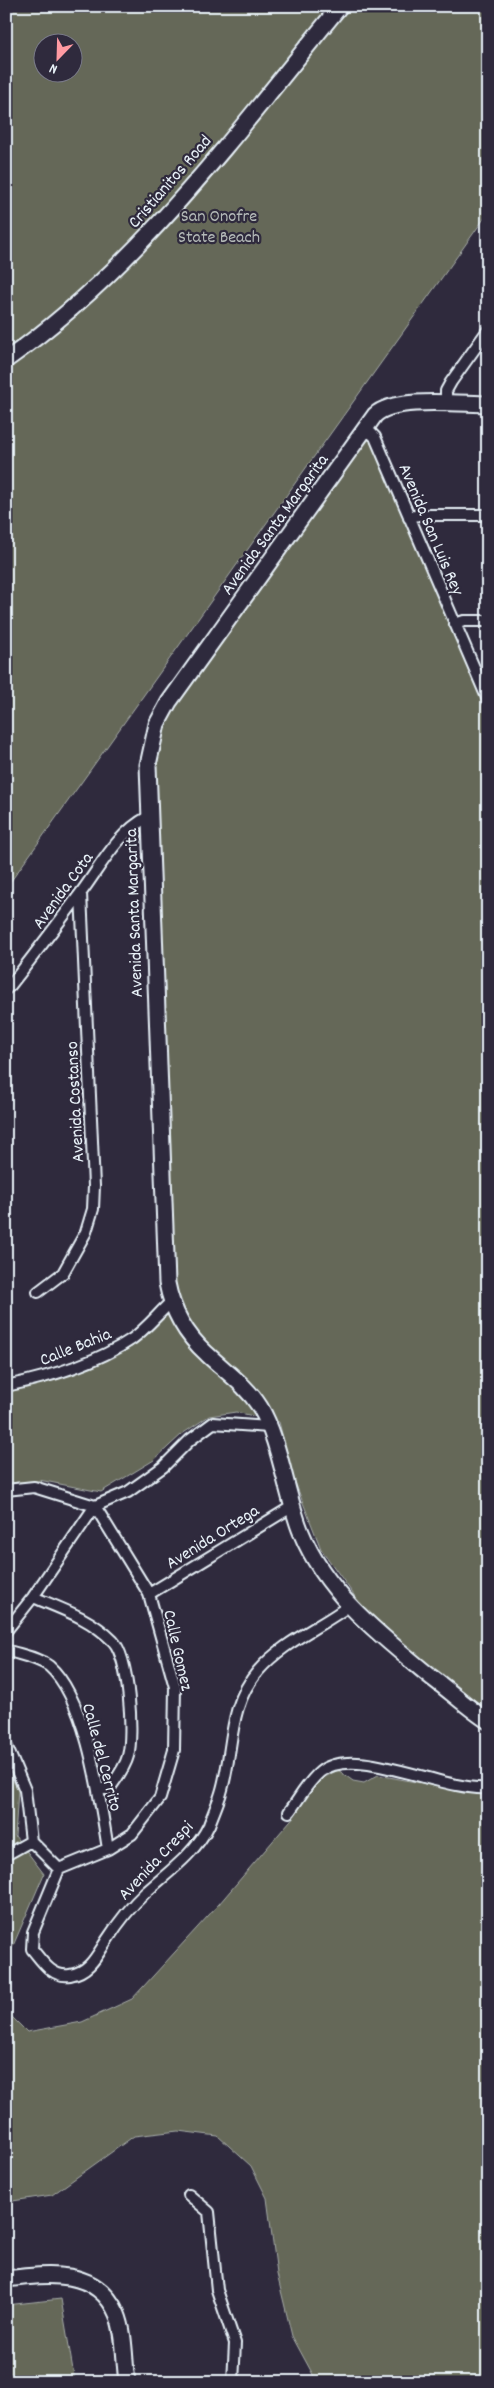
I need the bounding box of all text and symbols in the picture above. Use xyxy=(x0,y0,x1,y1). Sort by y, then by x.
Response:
north arrow xyxy=(32,32,82,82)
text: N xyxy=(47,58,61,79)
street label: Cristianitos Road xyxy=(123,130,219,235)
park label: San Onofre State Beach xyxy=(178,205,260,251)
street label: Avenida Santa Margarita xyxy=(216,449,336,601)
street label: Avenida San Luis Rey xyxy=(391,460,469,600)
street label: Avenida Santa Margarita xyxy=(120,828,151,998)
street label: Avenida Cota xyxy=(28,847,101,935)
street label: Avenida Costanso xyxy=(61,1041,92,1163)
street label: Calle Bahia xyxy=(37,1322,116,1374)
street label: Avenida Ortega xyxy=(162,1499,265,1577)
street label: Calle Gomez xyxy=(155,1608,198,1694)
street label: Calle del Cerrito xyxy=(74,1701,127,1814)
street label: Avenida Crespi xyxy=(113,1816,200,1907)

